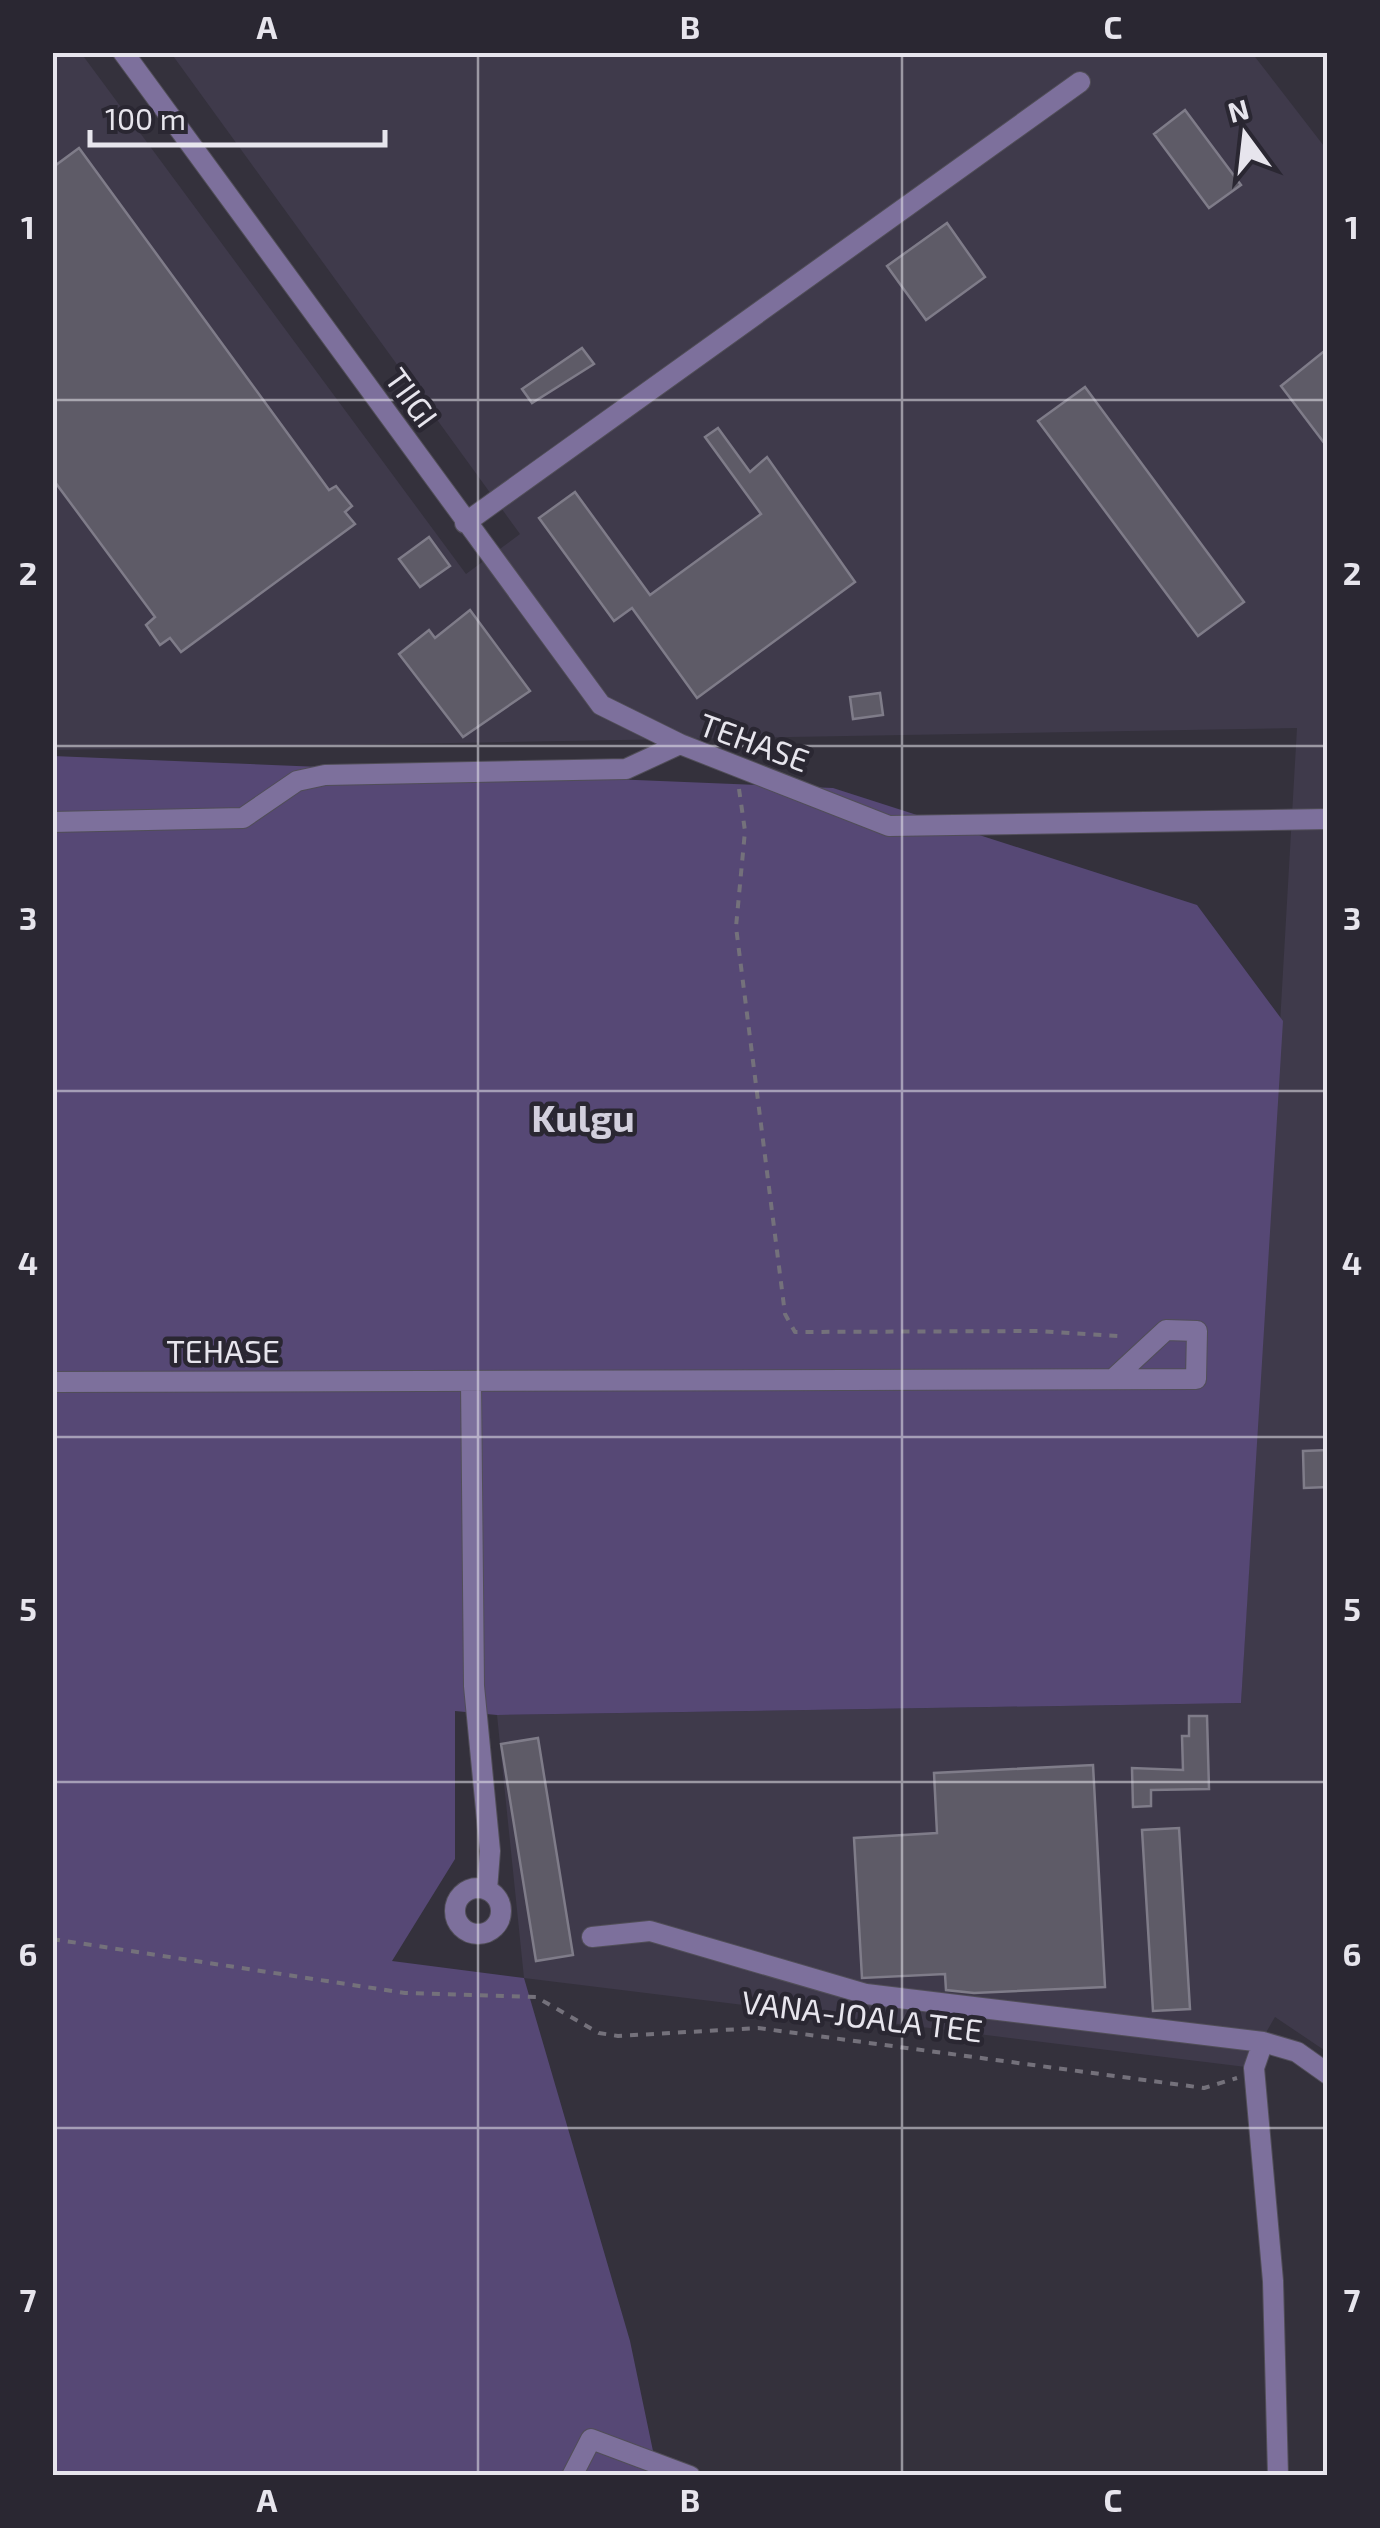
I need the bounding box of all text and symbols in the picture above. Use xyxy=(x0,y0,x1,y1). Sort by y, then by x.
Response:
text: A xyxy=(257,7,278,45)
text: B xyxy=(680,7,700,45)
text: C xyxy=(1104,7,1122,45)
scale bar xyxy=(90,85,385,147)
north arrow xyxy=(1195,85,1295,185)
text: N xyxy=(1224,91,1252,129)
text: 100 m xyxy=(105,100,186,136)
text: 1 xyxy=(21,207,35,245)
text: 1 xyxy=(1345,207,1359,245)
street label: TIIGI xyxy=(378,360,447,434)
text: 2 xyxy=(19,553,37,591)
text: 2 xyxy=(1343,553,1361,591)
street label: TEHASE xyxy=(695,704,815,778)
text: 3 xyxy=(19,898,37,936)
text: 3 xyxy=(1343,898,1361,936)
district label: Kulgu xyxy=(531,1094,635,1140)
text: 4 xyxy=(18,1243,38,1281)
text: 4 xyxy=(1342,1243,1362,1281)
street label: TEHASE xyxy=(166,1331,280,1369)
text: 5 xyxy=(19,1589,37,1627)
text: 5 xyxy=(1343,1589,1361,1627)
text: 6 xyxy=(19,1934,37,1972)
text: 6 xyxy=(1343,1934,1361,1972)
street label: VANA-JOALA TEE xyxy=(740,1981,985,2049)
text: 7 xyxy=(20,2280,37,2318)
text: 7 xyxy=(1344,2280,1361,2318)
text: A xyxy=(257,2480,278,2518)
text: B xyxy=(680,2480,700,2518)
text: C xyxy=(1104,2480,1122,2518)

